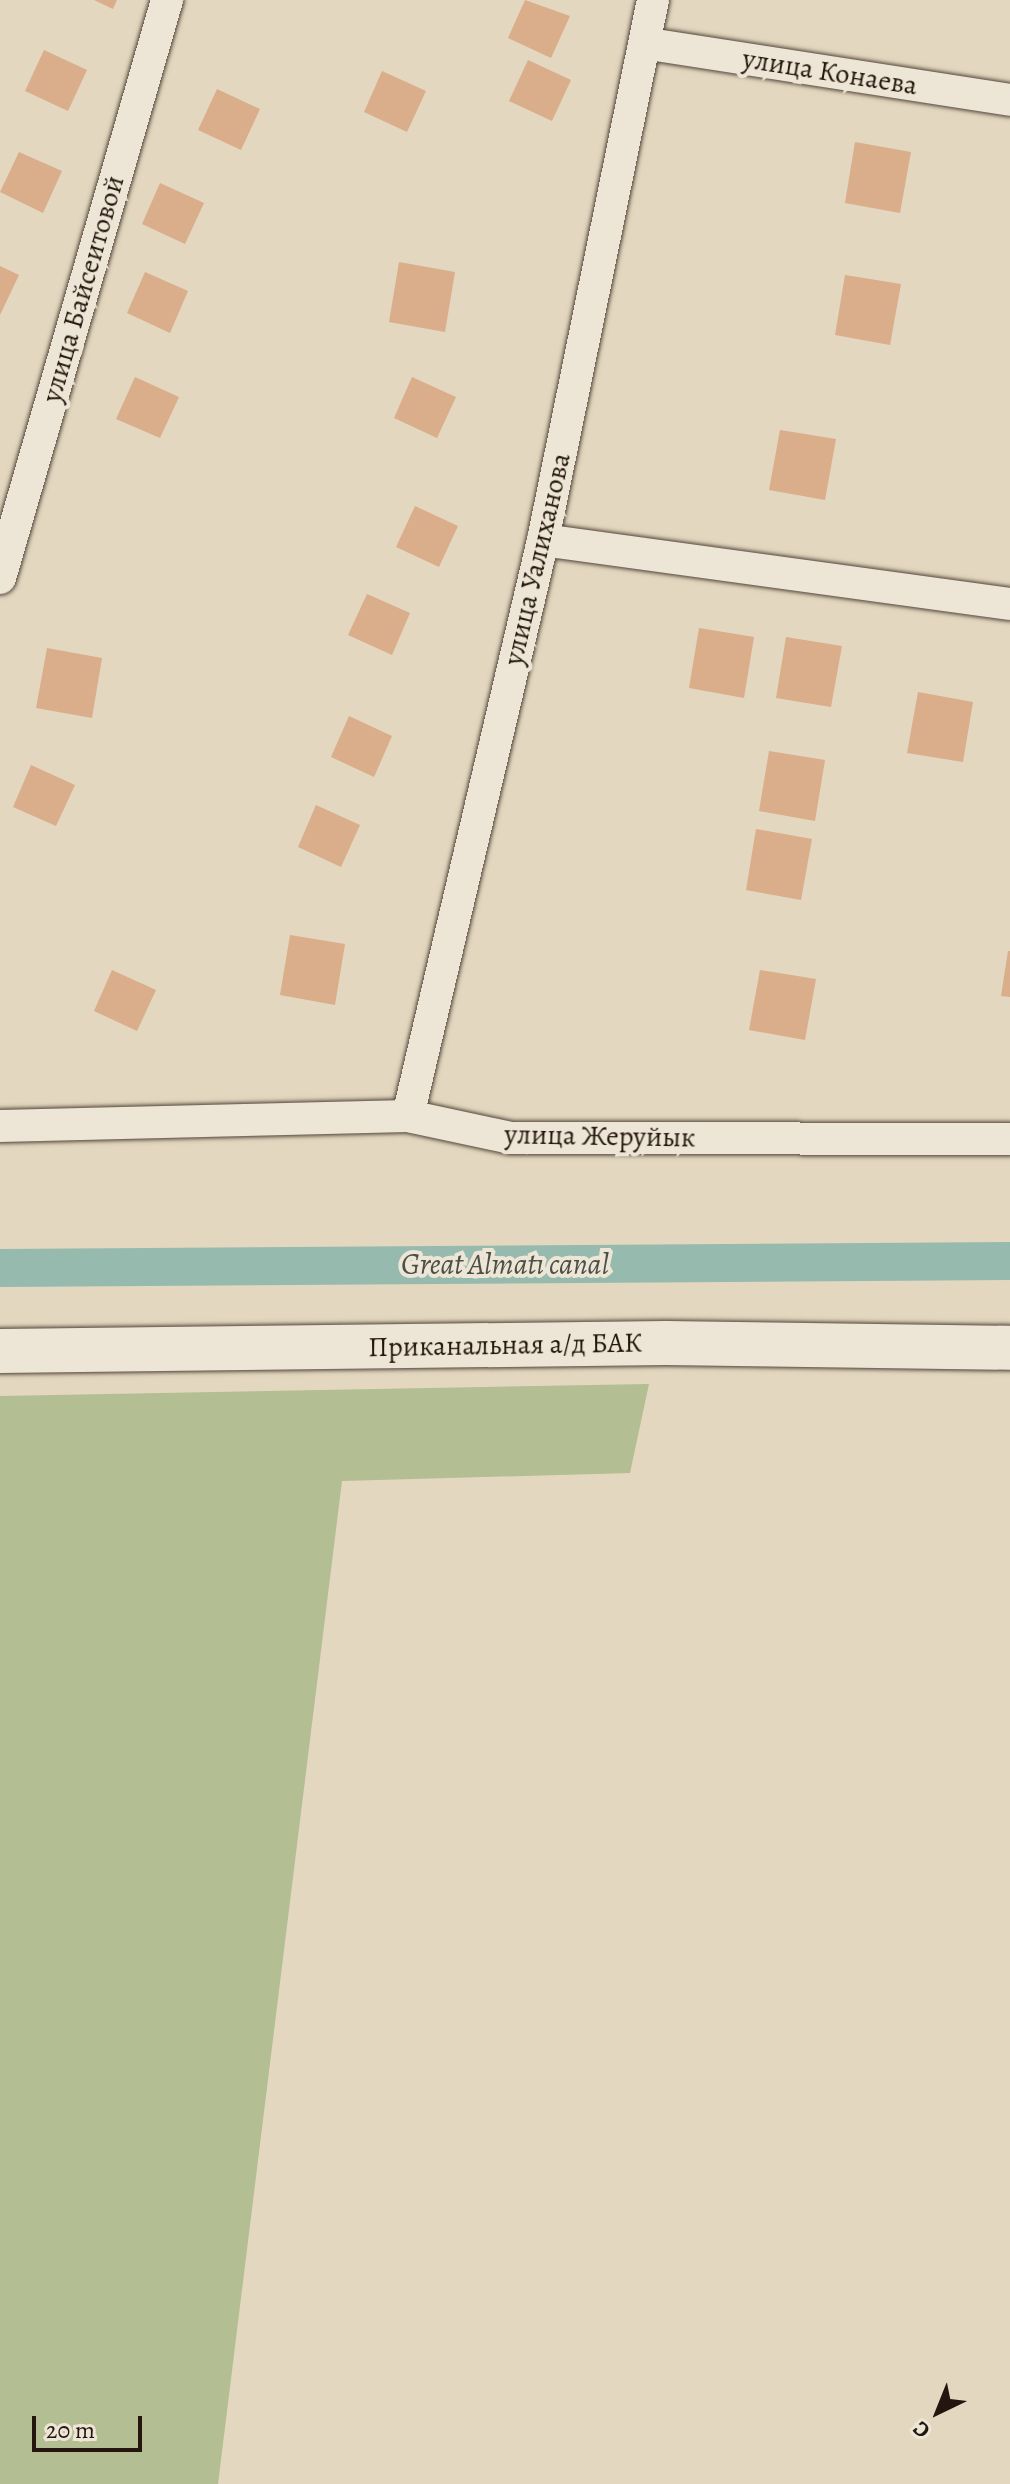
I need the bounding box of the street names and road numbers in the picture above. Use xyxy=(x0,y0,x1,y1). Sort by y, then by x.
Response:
street label: улица Конаева xyxy=(740,42,920,102)
street label: улица Байсеитовой xyxy=(35,172,131,406)
street label: улица Уалиханова xyxy=(496,450,578,668)
street label: улица Жеруйык xyxy=(504,1118,696,1154)
street label: Приканальная а/д БАК xyxy=(368,1326,642,1364)

